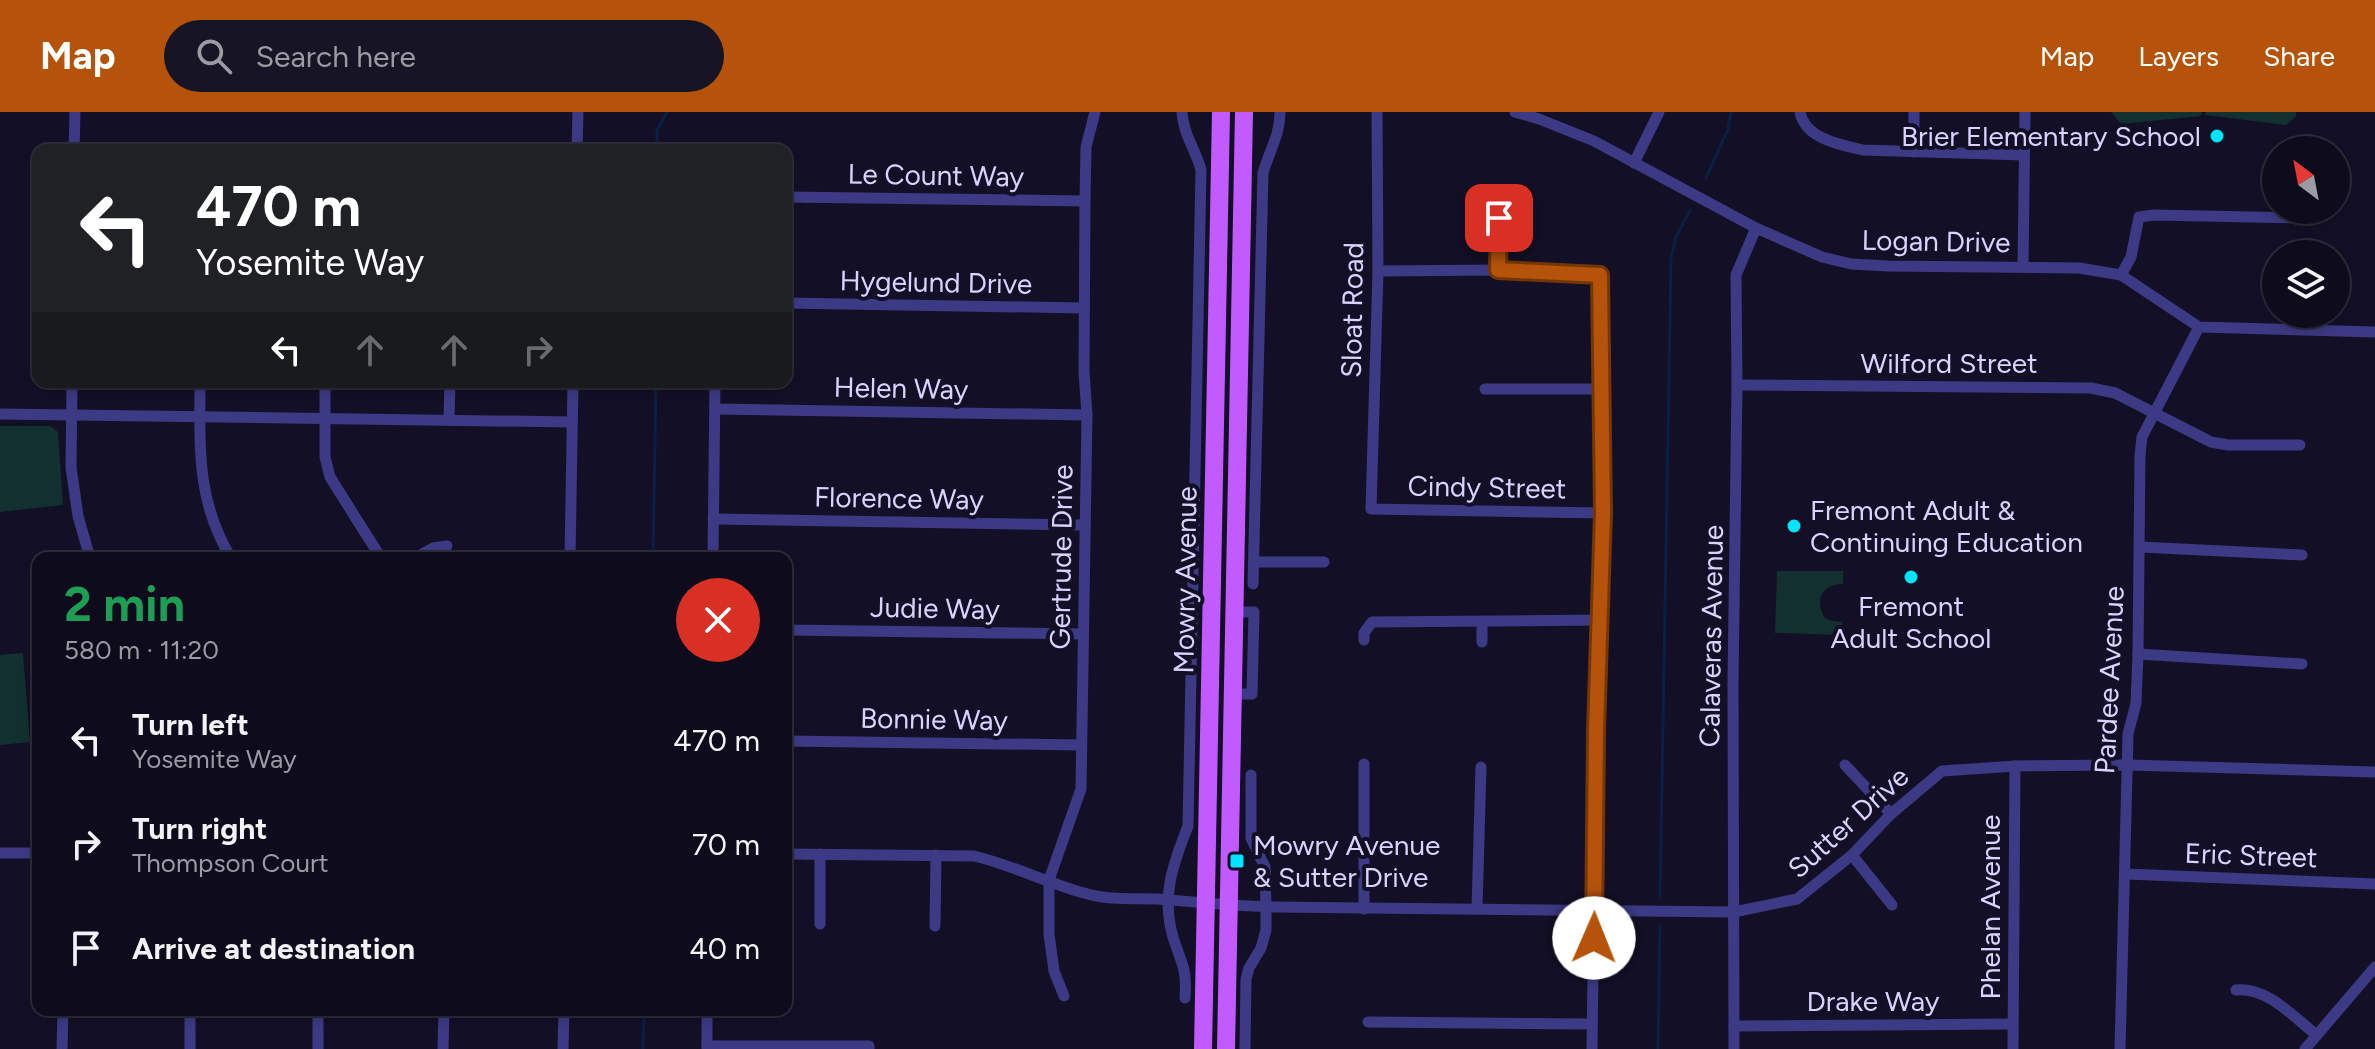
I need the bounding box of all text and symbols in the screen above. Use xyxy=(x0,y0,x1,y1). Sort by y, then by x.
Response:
search box xyxy=(164,20,724,92)
text: Map xyxy=(40,33,116,79)
icon: search xyxy=(192,34,236,78)
text: Search here xyxy=(256,38,416,75)
text: Map xyxy=(2040,39,2094,73)
text: Layers xyxy=(2138,39,2219,73)
text: Share xyxy=(2263,39,2335,73)
place label: Brier Elementary School xyxy=(1901,119,2201,153)
marker: Brier Elementary School xyxy=(2208,127,2226,145)
north arrow xyxy=(2262,136,2350,224)
map controls xyxy=(2262,136,2350,328)
street label: Le Count Way xyxy=(847,156,1025,194)
text: 470 m xyxy=(196,173,361,240)
icon: left xyxy=(64,176,168,280)
pin xyxy=(1465,184,1533,252)
icon: arrive xyxy=(1477,196,1521,240)
street label: Logan Drive xyxy=(1861,223,2011,259)
button: layers xyxy=(2262,240,2350,328)
text: Yosemite Way xyxy=(196,241,424,284)
street label: Sloat Road xyxy=(1334,242,1370,378)
street label: Hygelund Drive xyxy=(839,263,1033,301)
icon: left xyxy=(264,328,308,372)
icon: ahead xyxy=(348,328,392,372)
icon: ahead xyxy=(432,328,476,372)
icon: right xyxy=(516,328,560,372)
street label: Wilford Street xyxy=(1860,346,2038,380)
street label: Helen Way xyxy=(833,370,969,406)
street label: Gertrude Drive xyxy=(1042,464,1080,650)
street label: Cindy Street xyxy=(1407,469,1567,505)
street label: Florence Way xyxy=(814,480,984,516)
street label: Mowry Avenue xyxy=(1166,486,1204,674)
place label: Fremont Adult & Continuing Education xyxy=(1810,493,2083,559)
marker: Fremont Adult & Continuing Education xyxy=(1785,517,1803,535)
street label: Calaveras Avenue xyxy=(1692,524,1730,748)
marker: Fremont Adult School xyxy=(1902,568,1920,586)
text: 2 min xyxy=(64,575,185,633)
button: close xyxy=(676,578,760,662)
street label: Pardee Avenue xyxy=(2087,585,2131,775)
place label: Fremont Adult School xyxy=(1830,589,1992,655)
street label: Judie Way xyxy=(870,590,1000,626)
text: 580 m · 11:20 xyxy=(64,634,219,666)
street label: Bonnie Way xyxy=(860,701,1008,737)
text: Turn left xyxy=(132,706,249,743)
icon: left xyxy=(64,718,108,762)
text: 470 m xyxy=(673,722,760,759)
text: Yosemite Way xyxy=(132,743,297,775)
street label: Sutter Drive xyxy=(1781,759,1915,885)
text: Turn right xyxy=(132,810,267,847)
street label: Phelan Avenue xyxy=(1973,815,2007,999)
icon: right xyxy=(64,822,108,866)
text: 70 m xyxy=(692,826,760,863)
place label: Mowry Avenue & Sutter Drive xyxy=(1253,828,1440,894)
street label: Eric Street xyxy=(2184,836,2318,874)
text: Thompson Court xyxy=(132,847,329,879)
marker: Mowry Avenue & Sutter Drive xyxy=(1228,852,1246,870)
position arrow xyxy=(1552,896,1636,980)
icon: arrive xyxy=(64,926,108,970)
text: Arrive at destination xyxy=(132,930,415,967)
text: 40 m xyxy=(689,930,760,967)
street label: Drake Way xyxy=(1806,984,1940,1018)

